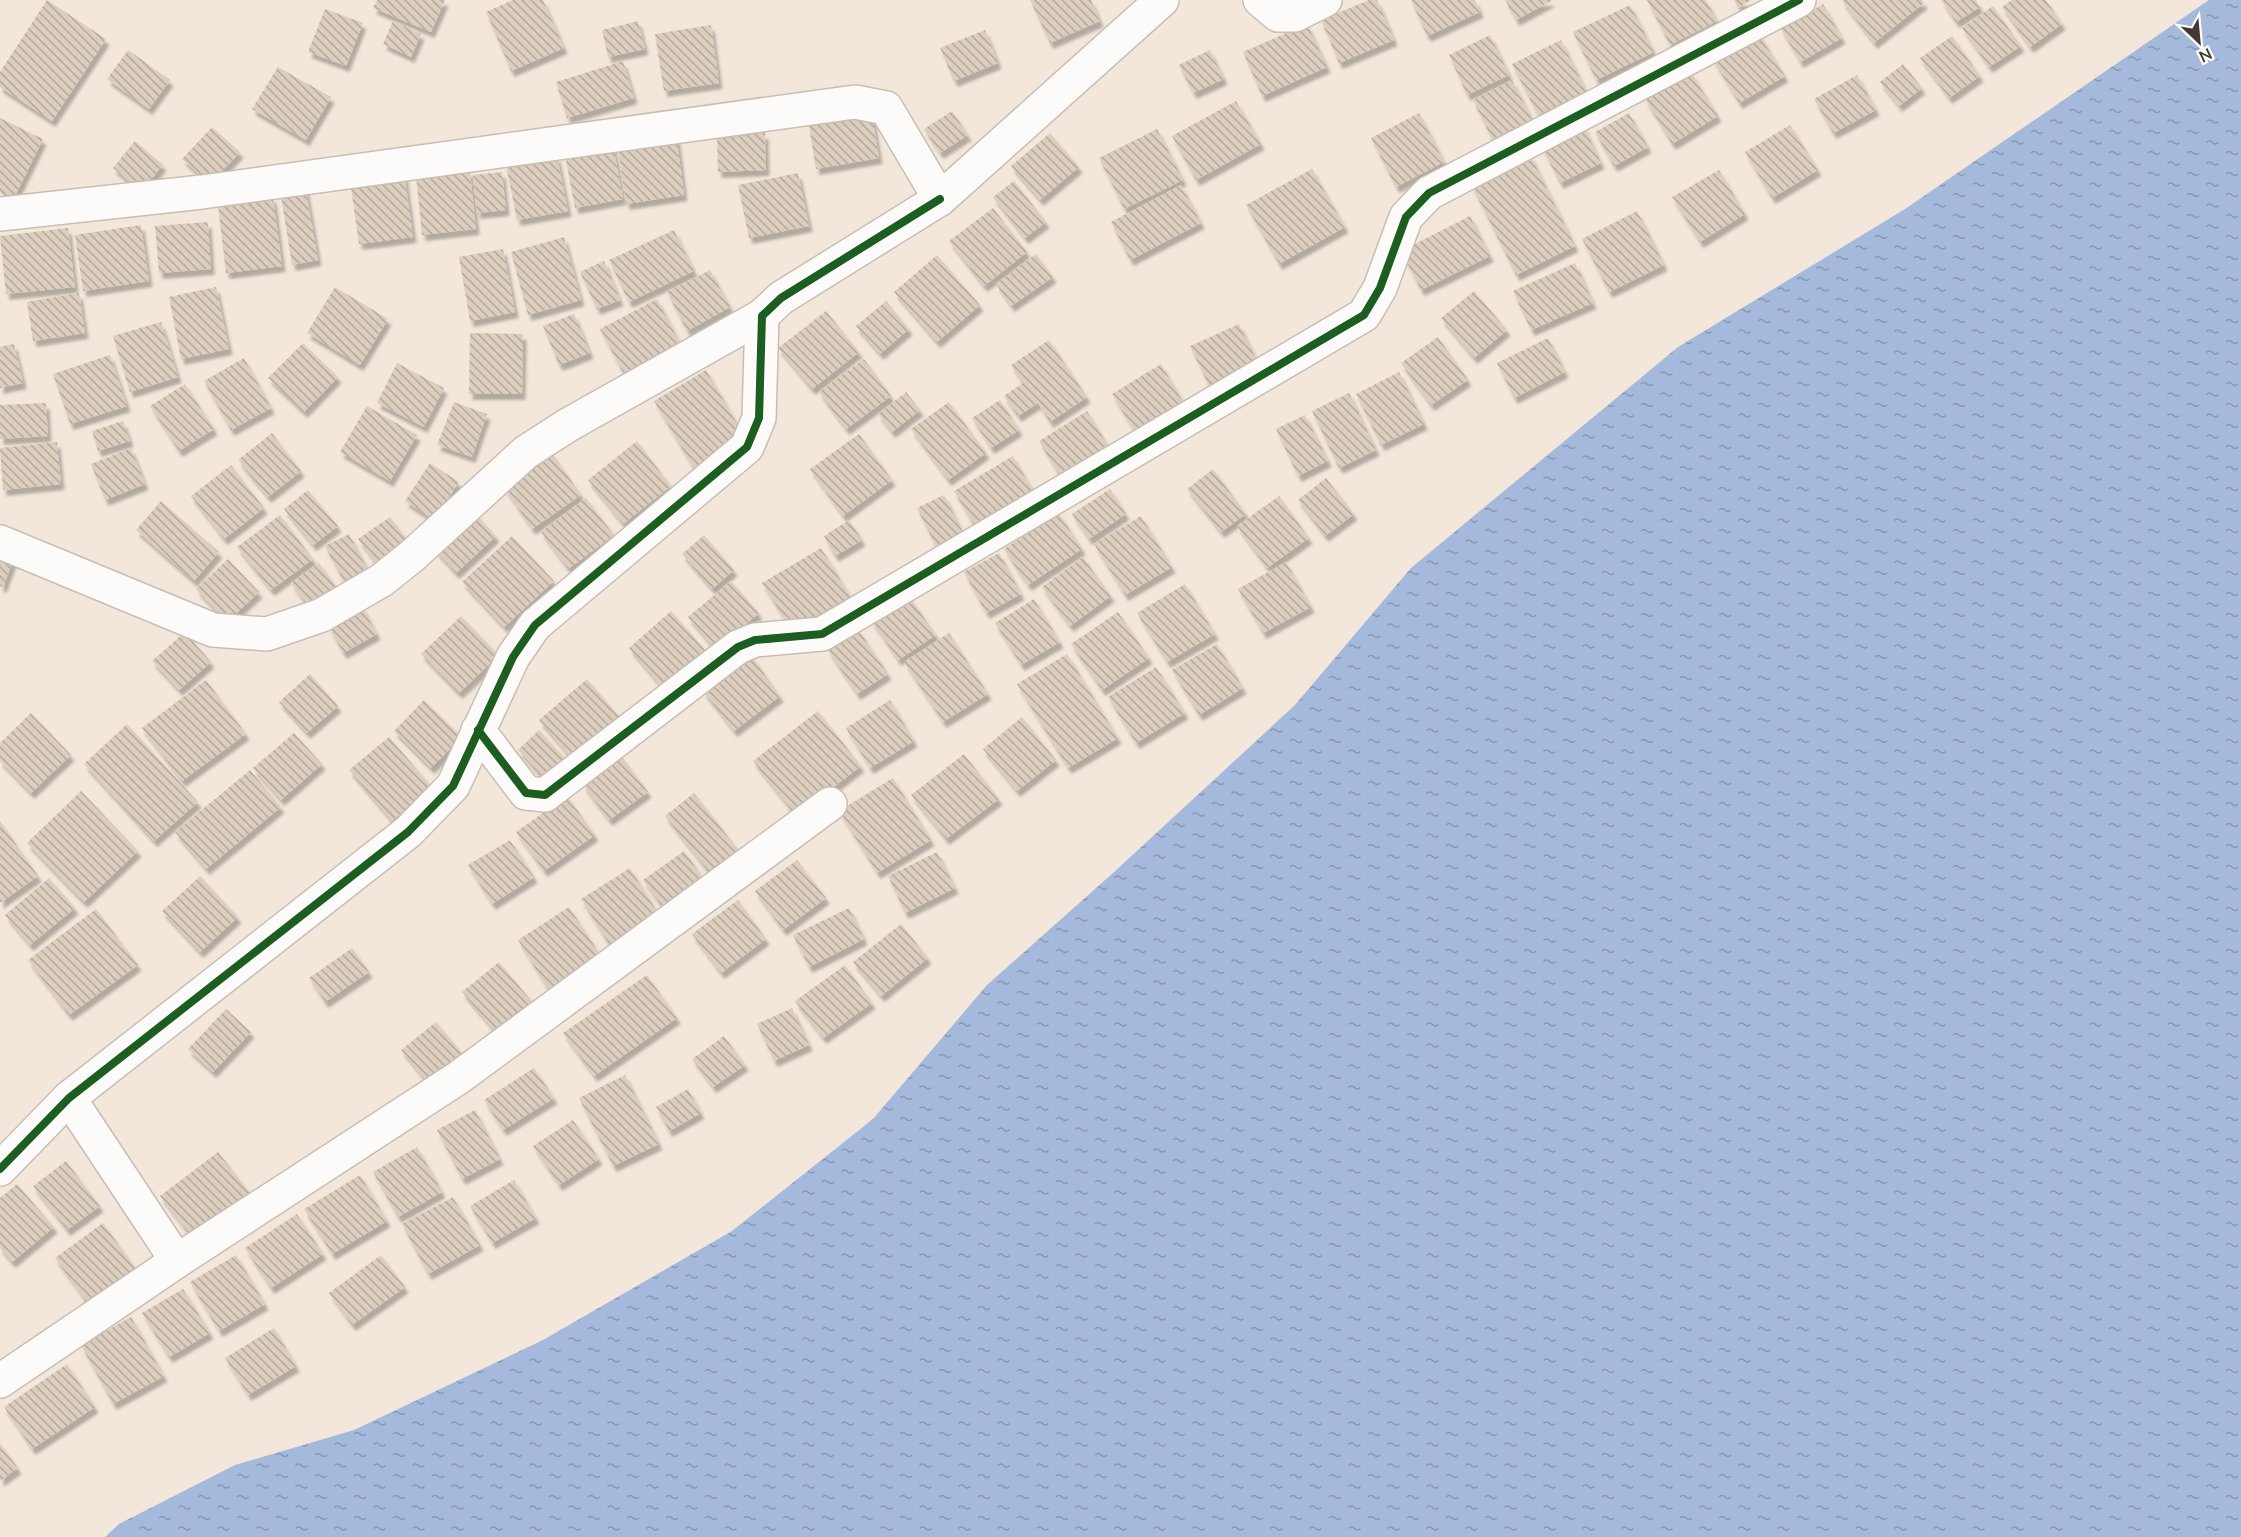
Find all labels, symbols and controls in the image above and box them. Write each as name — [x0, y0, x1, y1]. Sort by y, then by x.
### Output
north arrow — [2169, 12, 2229, 72]
text: N — [2196, 44, 2215, 67]

